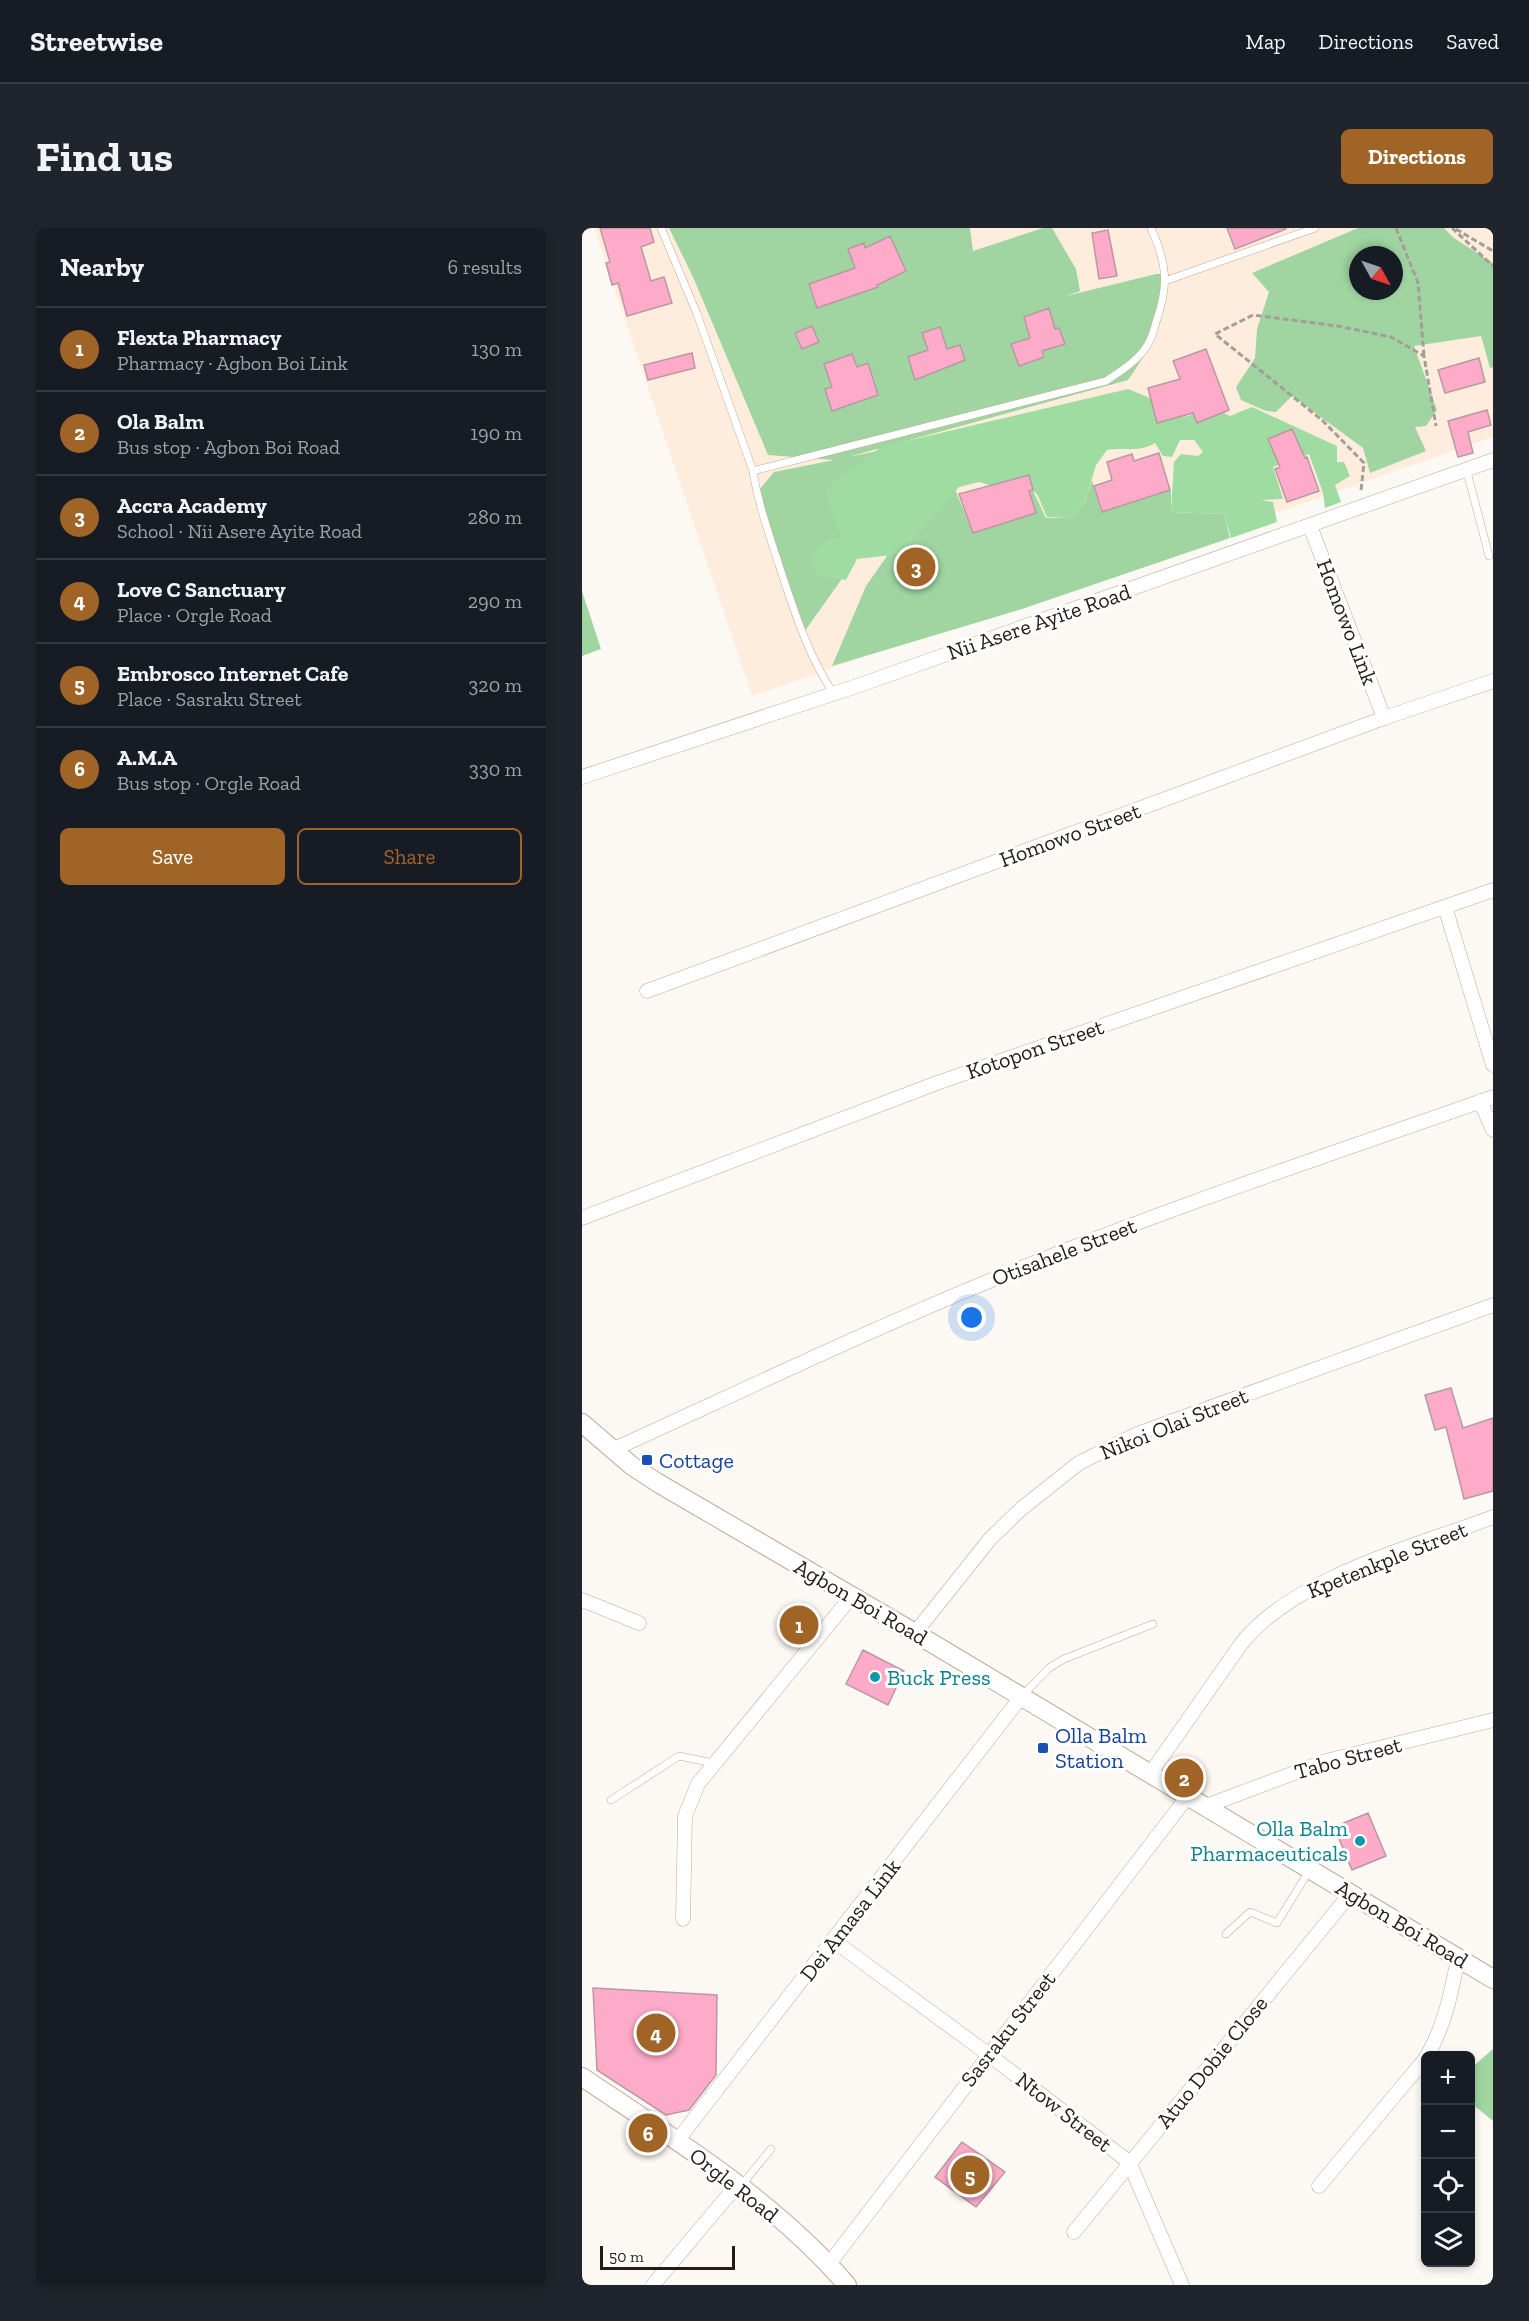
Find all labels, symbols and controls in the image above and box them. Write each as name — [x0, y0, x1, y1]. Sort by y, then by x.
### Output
text: Streetwise — [30, 25, 163, 58]
text: Map — [1246, 29, 1286, 54]
text: Directions — [1319, 29, 1413, 54]
text: Saved — [1446, 29, 1499, 54]
button: Directions — [1341, 129, 1493, 184]
text: Find us — [36, 131, 173, 182]
north arrow — [1349, 246, 1403, 300]
text: Nearby — [60, 251, 144, 283]
text: 6 results — [448, 255, 522, 279]
text: Flexta Pharmacy — [117, 324, 281, 351]
text: 1 — [75, 337, 84, 361]
text: 130 m — [471, 337, 522, 361]
text: Pharmacy · Agbon Boi Link — [117, 351, 348, 375]
text: Ola Balm — [117, 408, 204, 435]
text: 2 — [74, 421, 85, 445]
text: 190 m — [470, 421, 522, 445]
text: Bus stop · Agbon Boi Road — [117, 435, 340, 459]
text: Accra Academy — [117, 492, 267, 519]
text: 3 — [74, 505, 85, 529]
text: 280 m — [468, 505, 522, 529]
text: School · Nii Asere Ayite Road — [117, 519, 362, 543]
pin: 3 — [896, 544, 936, 590]
street label: Homowo Link — [1311, 555, 1384, 689]
text: Love C Sanctuary — [117, 576, 286, 603]
street label: Nii Asere Ayite Road — [944, 578, 1134, 666]
text: 4 — [74, 589, 85, 613]
text: 290 m — [468, 589, 522, 613]
text: Place · Orgle Road — [117, 603, 272, 627]
text: Embrosco Internet Cafe — [117, 660, 348, 687]
text: 5 — [74, 673, 85, 697]
text: 320 m — [469, 673, 522, 697]
text: Place · Sasraku Street — [117, 687, 302, 711]
text: A.M.A — [117, 744, 177, 771]
text: 6 — [74, 757, 85, 781]
text: 330 m — [469, 757, 522, 781]
text: Bus stop · Orgle Road — [117, 771, 301, 795]
street label: Homowo Street — [996, 797, 1145, 873]
button: Save — [60, 828, 285, 885]
button: Share — [297, 828, 522, 885]
street label: Kotopon Street — [963, 1013, 1108, 1085]
street label: Otisahele Street — [988, 1212, 1141, 1292]
your location — [957, 1303, 986, 1332]
street label: Nikoi Olai Street — [1096, 1382, 1253, 1466]
place label: Cottage — [659, 1447, 734, 1474]
marker: Cottage — [640, 1453, 654, 1467]
street label: Kpetenkple Street — [1303, 1515, 1472, 1604]
street label: Agbon Boi Road — [789, 1553, 933, 1651]
pin: 1 — [780, 1602, 818, 1648]
place label: Buck Press — [887, 1664, 991, 1691]
marker: Buck Press — [868, 1670, 882, 1684]
place label: Olla Balm Station — [1055, 1722, 1147, 1774]
street label: Tabo Street — [1292, 1731, 1405, 1785]
marker: Olla Balm Station — [1036, 1741, 1050, 1755]
pin: 2 — [1164, 1756, 1204, 1800]
place label: Olla Balm Pharmaceuticals — [1190, 1815, 1348, 1867]
marker: Olla Balm Pharmaceuticals — [1353, 1834, 1367, 1848]
street label: Dei Amasa Link — [794, 1853, 906, 1986]
street label: Agbon Boi Road — [1331, 1874, 1473, 1974]
street label: Sasraku Street — [955, 1965, 1062, 2092]
street label: Atuo Dobie Close — [1150, 1991, 1274, 2133]
pin: 4 — [636, 2010, 676, 2056]
map controls — [1421, 2051, 1475, 2267]
button: + — [1421, 2051, 1475, 2105]
street label: Ntow Street — [1011, 2066, 1118, 2158]
button: − — [1421, 2105, 1475, 2159]
pin: 6 — [628, 2110, 668, 2156]
street label: Orgle Road — [684, 2142, 784, 2228]
pin: 5 — [950, 2152, 990, 2198]
button: locate — [1421, 2159, 1475, 2213]
button: layers — [1421, 2213, 1475, 2267]
scale bar — [600, 2243, 735, 2270]
text: 50 m — [609, 2247, 644, 2266]

